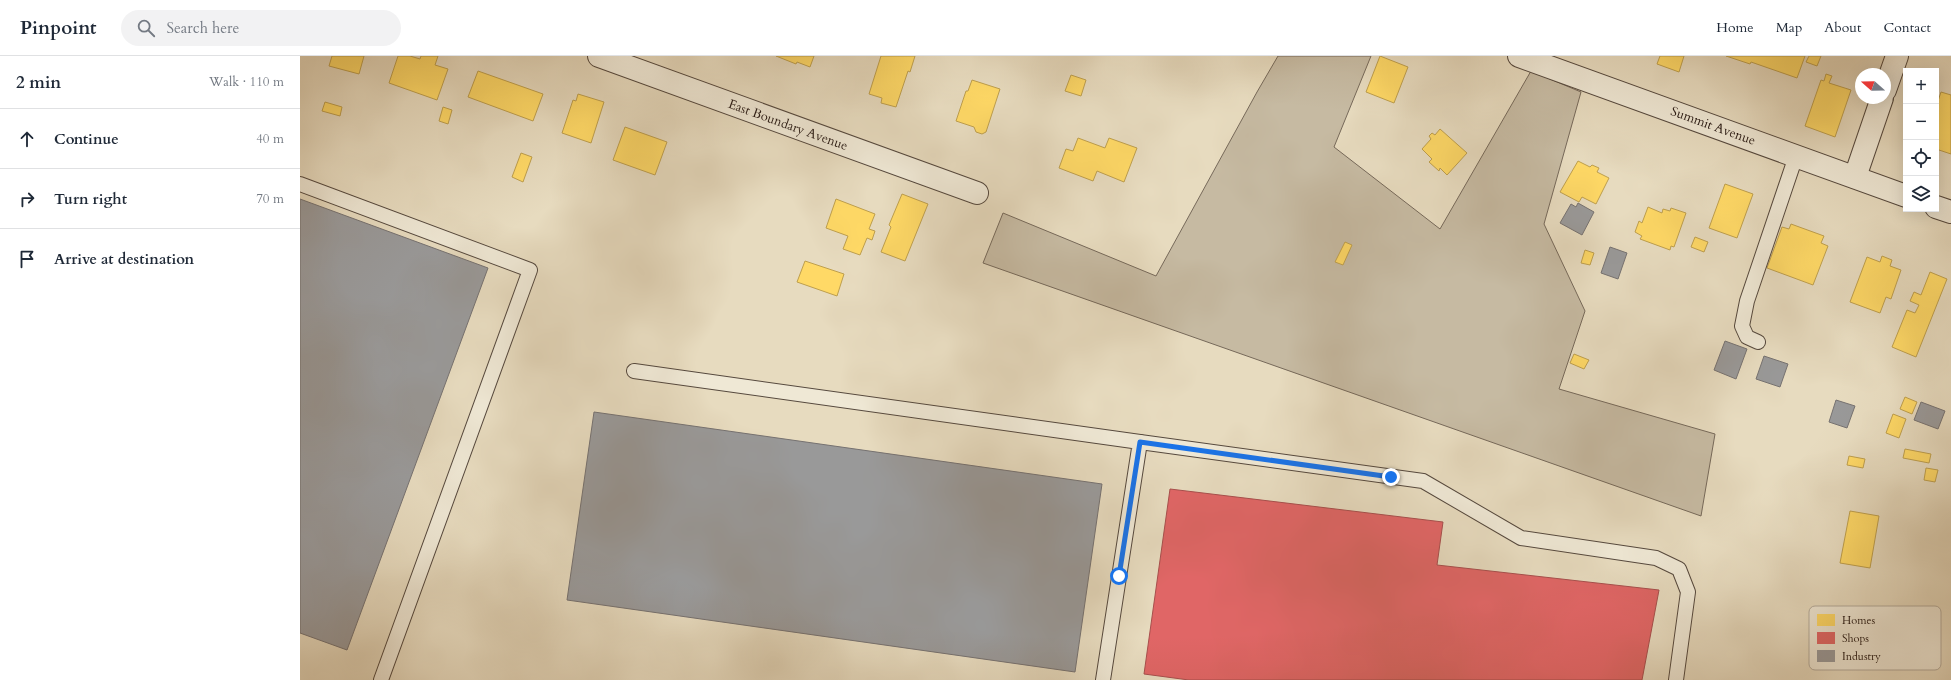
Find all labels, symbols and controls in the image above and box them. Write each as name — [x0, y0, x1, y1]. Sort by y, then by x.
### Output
search box — [121, 10, 401, 46]
text: Pinpoint — [20, 15, 97, 41]
icon: search — [135, 17, 157, 39]
text: Search here — [167, 18, 239, 38]
text: Home — [1716, 18, 1754, 37]
text: Map — [1776, 18, 1802, 37]
text: About — [1824, 18, 1861, 37]
text: Contact — [1883, 18, 1931, 37]
north arrow — [1855, 68, 1891, 104]
map controls — [1903, 68, 1939, 212]
button: + — [1903, 68, 1939, 104]
text: 2 min — [16, 71, 61, 94]
text: Walk · 110 m — [209, 73, 284, 91]
street label: East Boundary Avenue — [726, 95, 850, 155]
street label: Summit Avenue — [1668, 102, 1758, 150]
button: − — [1903, 104, 1939, 140]
icon: ahead — [16, 128, 38, 150]
text: Continue — [54, 129, 119, 149]
text: 40 m — [256, 130, 284, 148]
button: locate — [1903, 140, 1939, 176]
button: layers — [1903, 176, 1939, 212]
icon: right — [16, 188, 38, 210]
text: Turn right — [54, 189, 127, 209]
text: 70 m — [256, 190, 284, 208]
icon: arrive — [16, 248, 38, 270]
text: Arrive at destination — [54, 249, 194, 269]
route end — [1382, 468, 1400, 486]
route start — [1110, 567, 1128, 585]
legend — [1809, 606, 1941, 670]
text: Homes — [1842, 613, 1875, 628]
text: Shops — [1842, 631, 1869, 646]
text: Industry — [1842, 649, 1881, 664]

